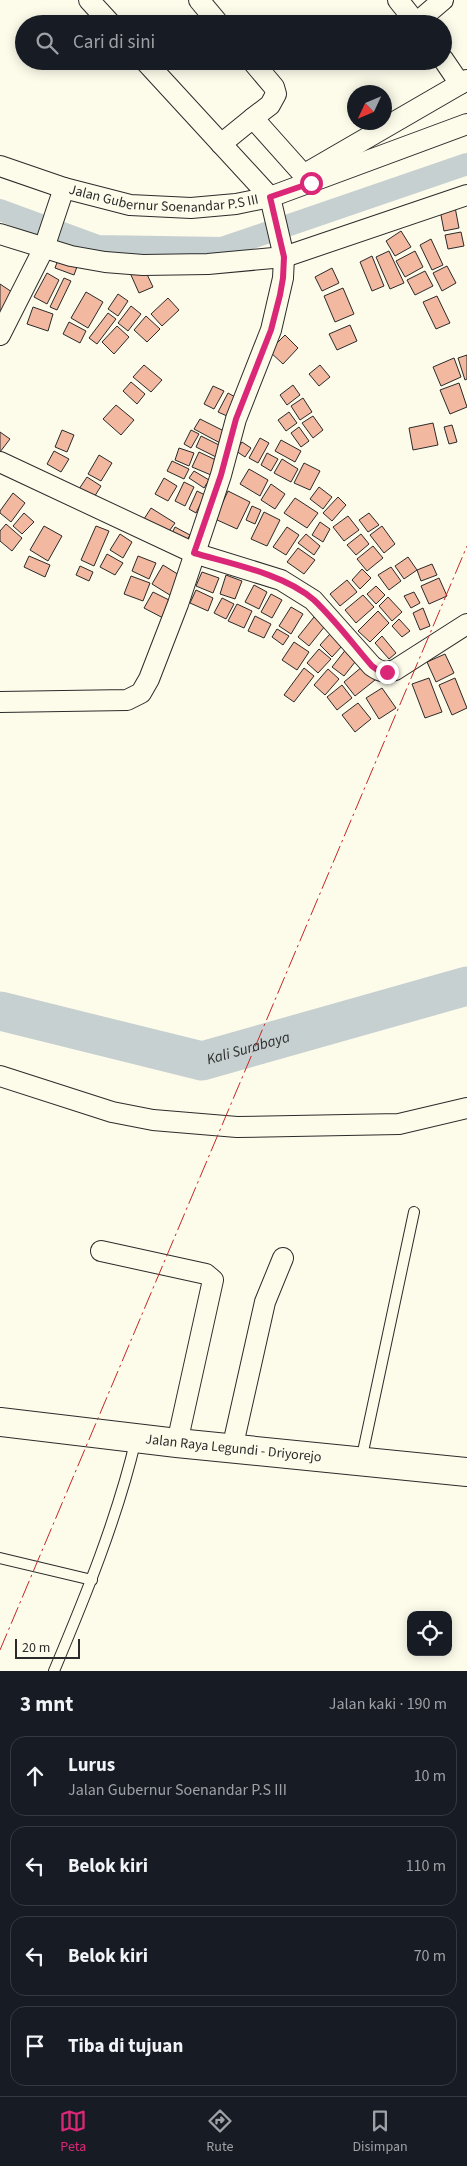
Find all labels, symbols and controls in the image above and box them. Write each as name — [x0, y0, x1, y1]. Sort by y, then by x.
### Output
search box — [15, 15, 452, 70]
icon: search — [33, 29, 61, 57]
text: Cari di sini — [73, 29, 155, 56]
north arrow — [347, 85, 392, 130]
route start — [300, 172, 323, 195]
street label: Jalan Gubernur Soenandar P.S III — [67, 180, 260, 218]
route end — [376, 661, 399, 684]
water label: Kali Surabaya — [204, 1026, 292, 1070]
street label: Jalan Raya Legundi - Driyorejo — [144, 1429, 322, 1467]
map controls — [407, 1611, 452, 1656]
button: locate — [407, 1611, 452, 1656]
scale bar — [15, 1636, 80, 1659]
text: 20 m — [22, 1638, 50, 1658]
text: 3 mnt — [20, 1689, 73, 1719]
text: Jalan kaki · 190 m — [329, 1693, 447, 1715]
text: Lurus — [68, 1752, 115, 1779]
icon: ahead — [21, 1762, 49, 1790]
text: 10 m — [414, 1765, 446, 1787]
text: Jalan Gubernur Soenandar P.S III — [68, 1779, 287, 1801]
icon: left — [21, 1852, 49, 1880]
text: Belok kiri — [68, 1853, 148, 1880]
text: 110 m — [406, 1855, 446, 1877]
icon: left — [21, 1942, 49, 1970]
text: Belok kiri — [68, 1943, 148, 1970]
text: 70 m — [414, 1945, 446, 1967]
icon: arrive — [21, 2032, 49, 2060]
text: Tiba di tujuan — [68, 2033, 183, 2060]
tab: Peta — [59, 2107, 87, 2157]
tab: Rute — [206, 2107, 234, 2157]
tab: Disimpan — [352, 2107, 408, 2157]

